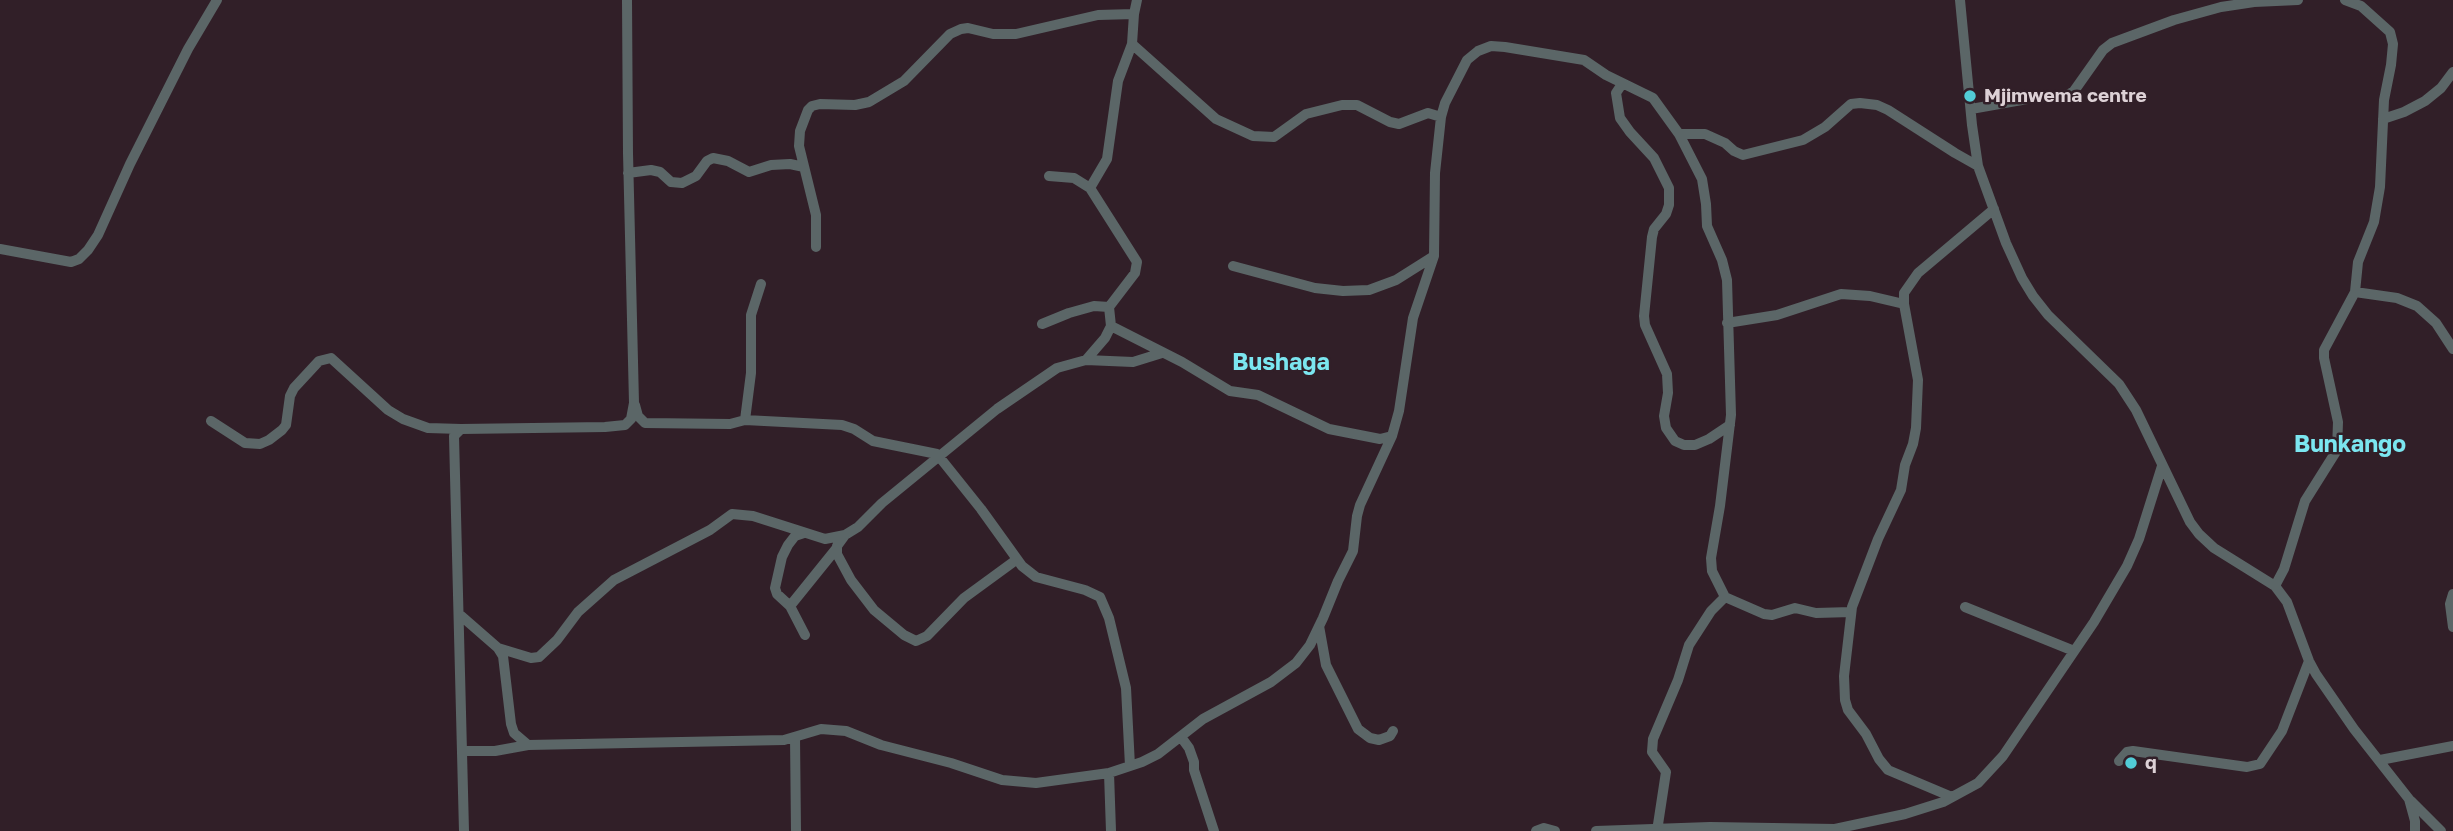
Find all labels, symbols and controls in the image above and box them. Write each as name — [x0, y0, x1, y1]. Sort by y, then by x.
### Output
place label: Mjimwema centre — [1984, 85, 2147, 107]
marker: Mjimwema centre — [1962, 88, 1978, 104]
district label: Bushaga — [1232, 349, 1330, 377]
district label: Bunkango — [2294, 431, 2406, 459]
place label: q — [2145, 752, 2157, 774]
marker: q — [2123, 755, 2139, 771]

